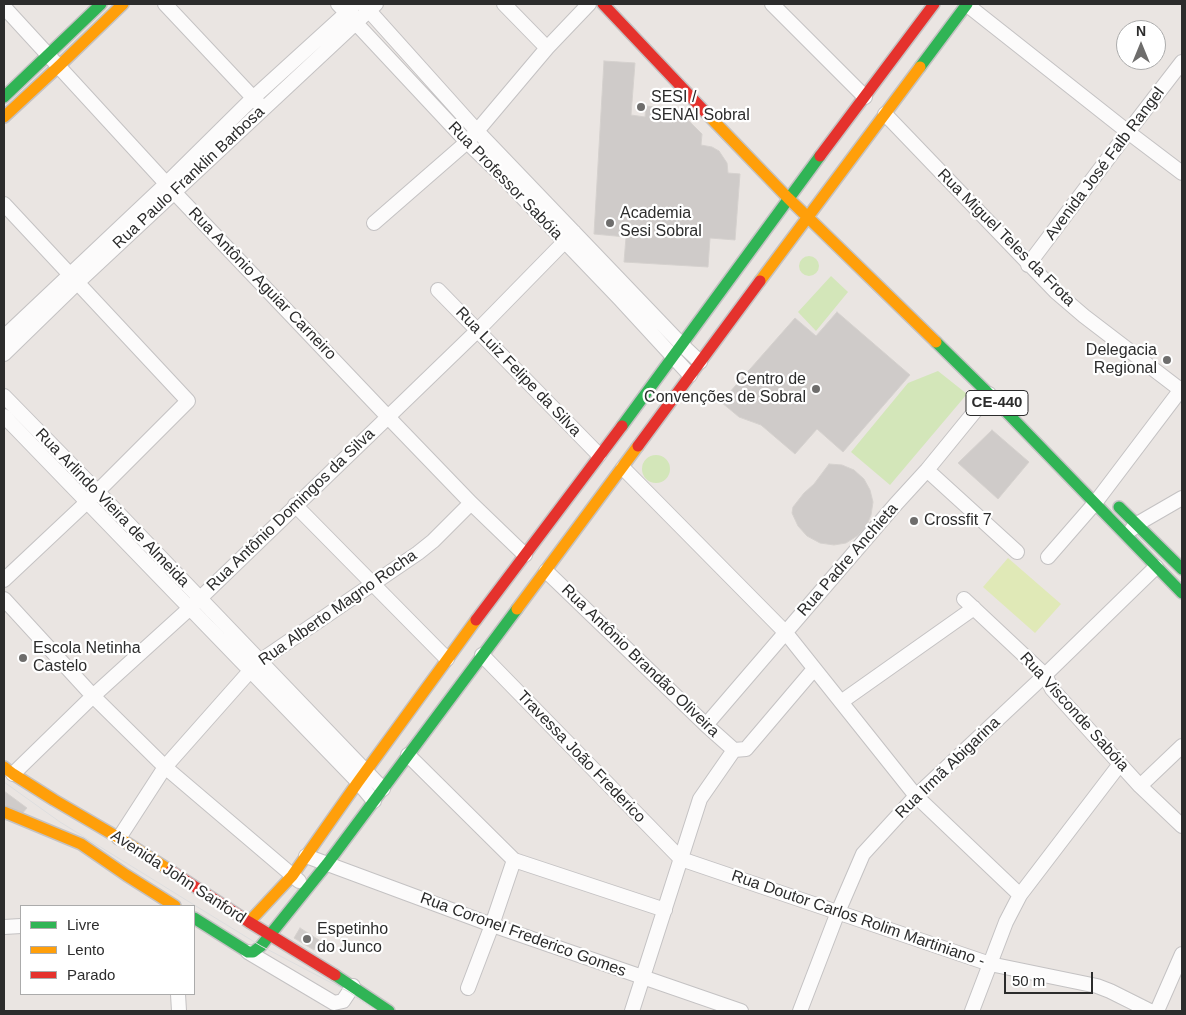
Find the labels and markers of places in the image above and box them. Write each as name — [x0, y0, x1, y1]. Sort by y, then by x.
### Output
place label: SESI / SENAI Sobral — [651, 88, 750, 126]
marker: SESI / SENAI Sobral — [635, 101, 647, 113]
place label: Academia Sesi Sobral — [620, 204, 702, 242]
marker: Academia Sesi Sobral — [604, 217, 616, 229]
place label: Delegacia Regional — [1086, 341, 1157, 379]
marker: Delegacia Regional — [1161, 354, 1173, 366]
place label: Centro de Convenções de Sobral — [644, 370, 806, 408]
marker: Centro de Convenções de Sobral — [810, 383, 822, 395]
place label: Crossfit 7 — [924, 511, 992, 531]
marker: Crossfit 7 — [908, 515, 920, 527]
place label: Escola Netinha Castelo — [33, 639, 141, 677]
marker: Escola Netinha Castelo — [17, 652, 29, 664]
place label: Espetinho do Junco — [317, 920, 388, 958]
marker: Espetinho do Junco — [301, 933, 313, 945]

